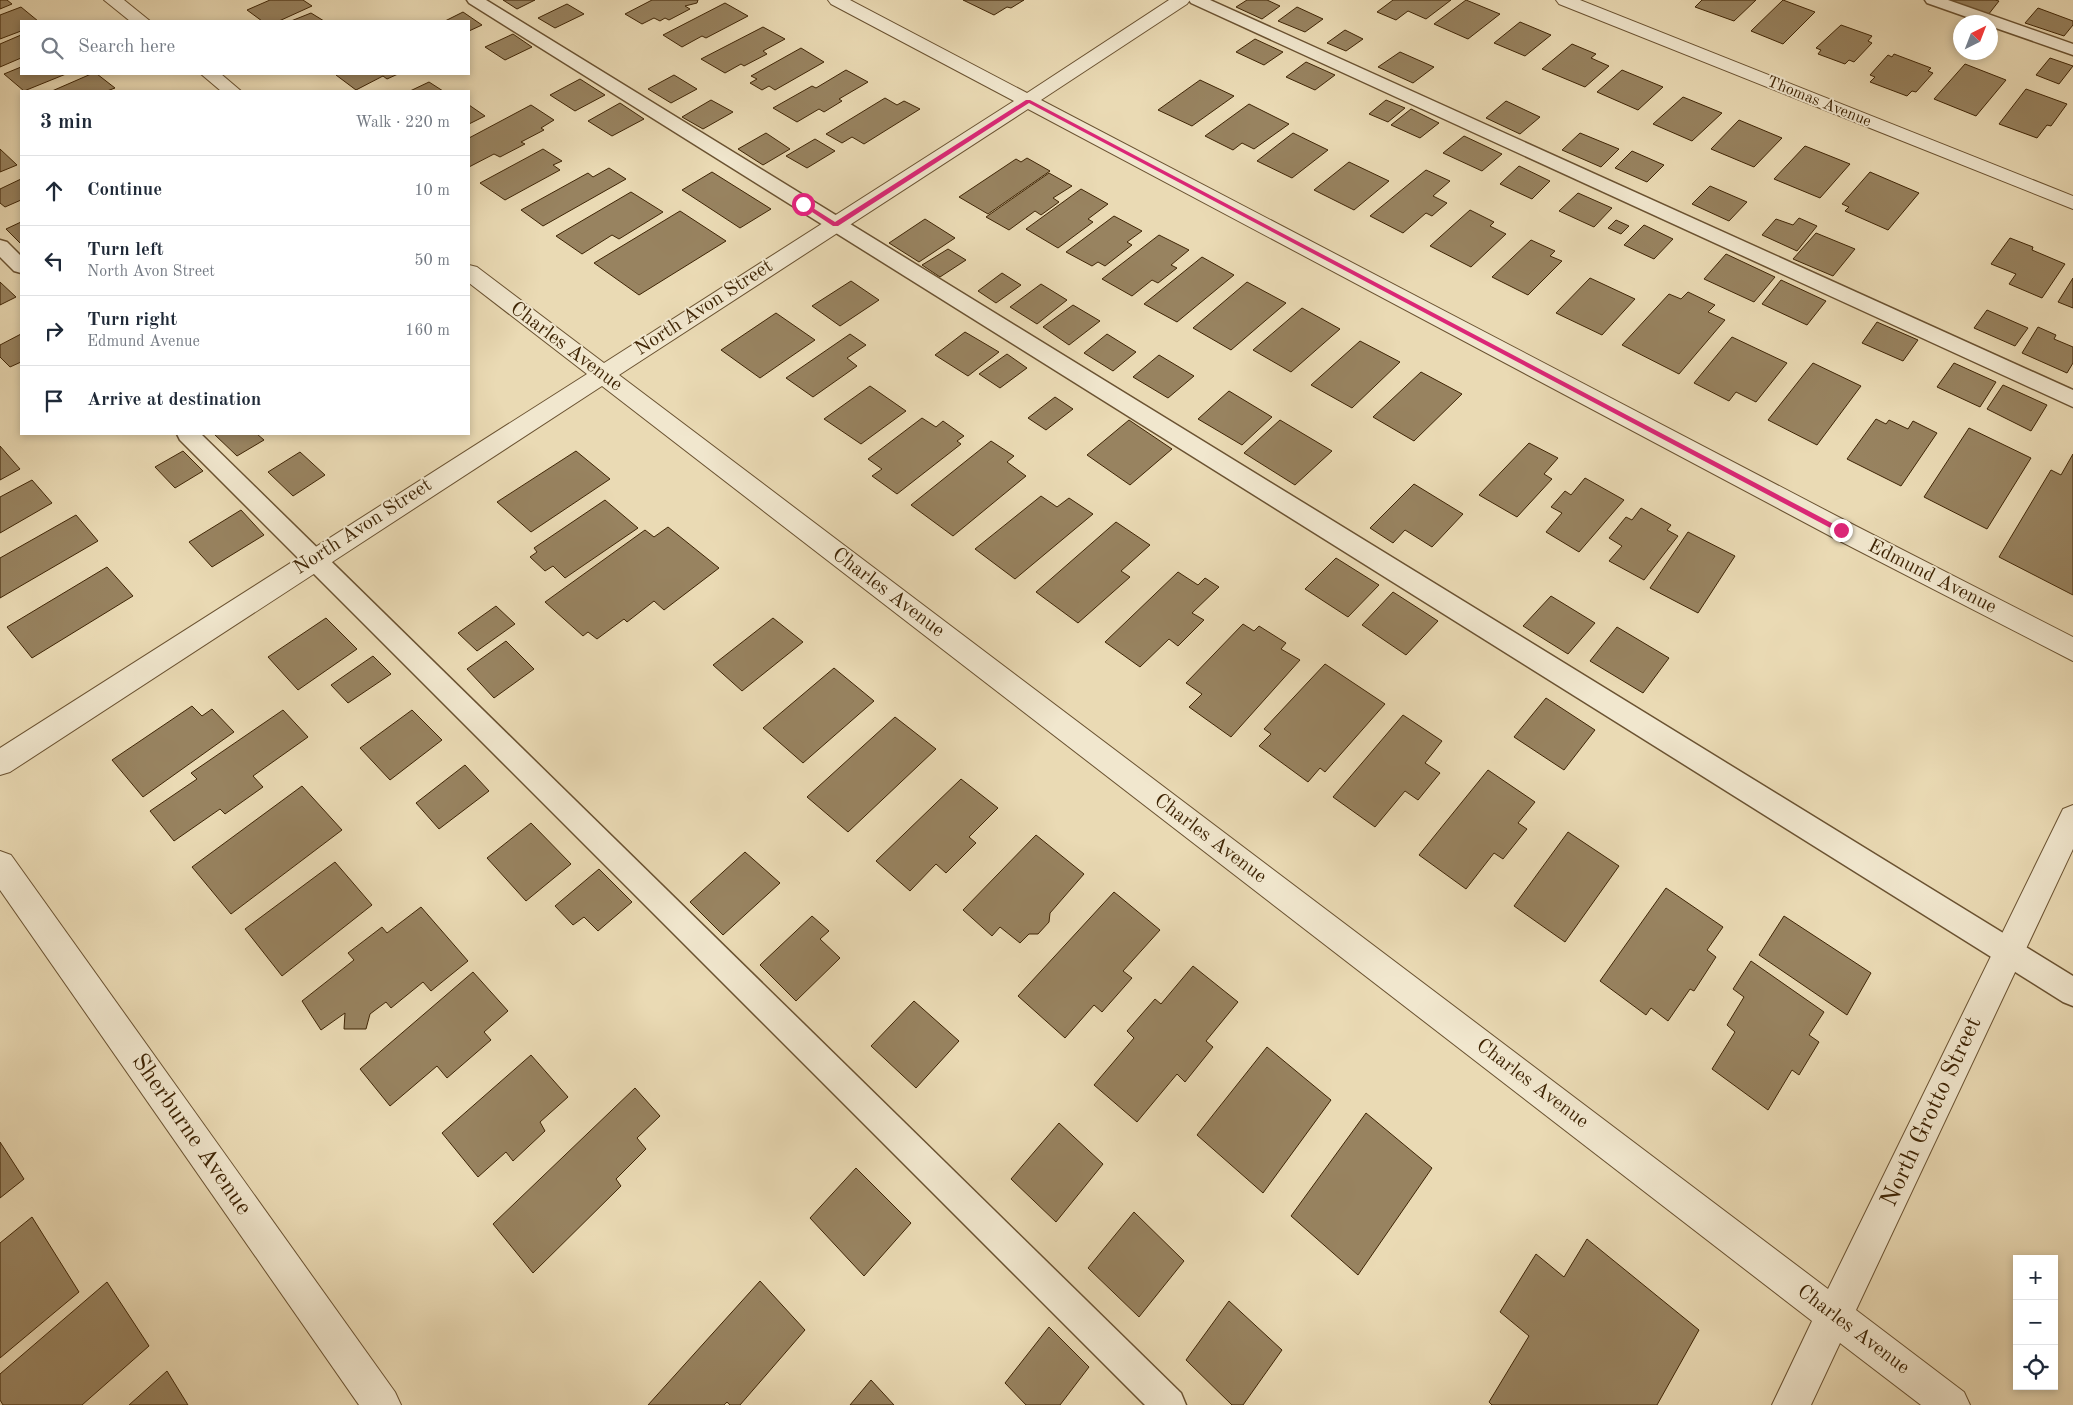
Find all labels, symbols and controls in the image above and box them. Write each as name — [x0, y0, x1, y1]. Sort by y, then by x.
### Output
north arrow — [1953, 15, 1998, 60]
search box — [20, 20, 470, 75]
icon: search — [38, 34, 66, 62]
text: Search here — [78, 38, 175, 57]
street label: Thomas Avenue — [1765, 74, 1873, 130]
text: 3 min — [40, 112, 93, 133]
text: Walk · 220 m — [355, 115, 450, 131]
icon: ahead — [40, 177, 68, 205]
text: Continue — [87, 181, 162, 200]
text: 10 m — [414, 183, 450, 199]
route start — [792, 193, 815, 216]
text: Turn left — [87, 241, 164, 260]
icon: left — [40, 247, 68, 275]
text: 50 m — [414, 253, 450, 269]
street label: North Avon Street — [631, 256, 777, 360]
text: North Avon Street — [87, 264, 215, 280]
street label: Charles Avenue — [506, 298, 626, 396]
text: Turn right — [87, 311, 177, 330]
icon: right — [40, 317, 68, 345]
text: 160 m — [405, 323, 450, 339]
text: Edmund Avenue — [87, 334, 200, 350]
icon: arrive — [40, 387, 68, 415]
text: Arrive at destination — [87, 391, 261, 410]
street label: North Avon Street — [290, 475, 436, 579]
route end — [1830, 519, 1853, 542]
street label: Edmund Avenue — [1865, 536, 1999, 618]
street label: Charles Avenue — [828, 544, 948, 642]
street label: Charles Avenue — [1150, 790, 1270, 888]
street label: North Grotto Street — [1877, 1013, 1987, 1211]
street label: Charles Avenue — [1472, 1035, 1592, 1133]
street label: Sherburne Avenue — [126, 1050, 256, 1220]
map controls — [2013, 1255, 2058, 1390]
button: + — [2013, 1255, 2058, 1300]
street label: Charles Avenue — [1793, 1281, 1913, 1379]
button: − — [2013, 1300, 2058, 1345]
button: locate — [2013, 1345, 2058, 1390]

